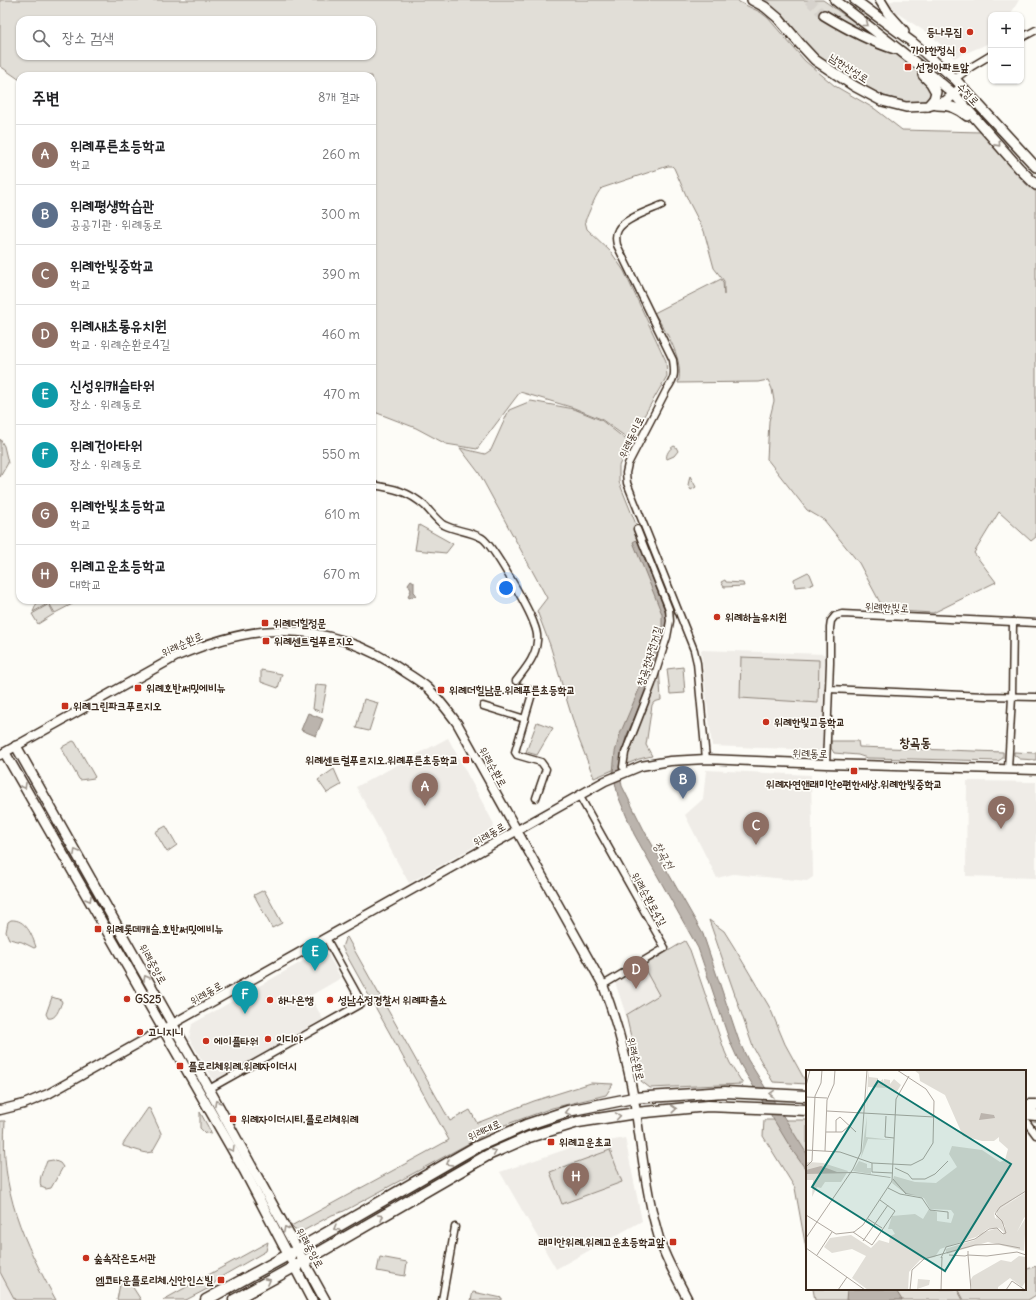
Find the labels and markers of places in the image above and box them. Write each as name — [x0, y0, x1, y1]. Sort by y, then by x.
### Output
place label: 등나무집 — [927, 25, 962, 39]
marker: 등나무집 — [965, 27, 975, 37]
place label: 가야한정식 — [911, 43, 955, 57]
marker: 가야한정식 — [958, 45, 968, 55]
place label: 선경아파트앞 — [916, 60, 969, 74]
marker: 선경아파트앞 — [903, 62, 913, 72]
place label: 위례하늘유치원 — [725, 610, 787, 624]
marker: 위례하늘유치원 — [712, 612, 722, 622]
place label: 위례더힐정문 — [273, 616, 326, 630]
marker: 위례더힐정문 — [260, 618, 270, 628]
place label: 위례센트럴푸르지오 — [274, 634, 354, 648]
marker: 위례센트럴푸르지오 — [261, 636, 271, 646]
place label: 위례호반써밋에비뉴 — [146, 681, 226, 695]
marker: 위례호반써밋에비뉴 — [133, 683, 143, 693]
place label: 위례더힐남문.위례푸른초등학교 — [449, 683, 575, 697]
marker: 위례더힐남문.위례푸른초등학교 — [436, 685, 446, 695]
place label: 위례그린파크푸르지오 — [73, 699, 162, 713]
marker: 위례그린파크푸르지오 — [60, 701, 70, 711]
place label: 위례한빛고등학교 — [774, 715, 845, 729]
marker: 위례한빛고등학교 — [761, 717, 771, 727]
place label: 위례센트럴푸르지오.위례푸른초등학교 — [305, 753, 458, 767]
marker: 위례센트럴푸르지오.위례푸른초등학교 — [461, 755, 471, 765]
pin: B — [670, 766, 696, 799]
marker: 위례자연앤래미안e편한세상.위례한빛중학교 — [849, 766, 859, 776]
pin: A — [412, 773, 438, 806]
place label: 위례자연앤래미안e편한세상.위례한빛중학교 — [766, 777, 942, 791]
pin: G — [988, 796, 1014, 829]
pin: C — [743, 812, 769, 845]
place label: 위례롯데캐슬.호반써밋에비뉴 — [106, 922, 223, 936]
marker: 위례롯데캐슬.호반써밋에비뉴 — [93, 924, 103, 934]
pin: E — [302, 938, 328, 971]
pin: D — [623, 956, 649, 989]
pin: F — [232, 981, 258, 1014]
place label: GS25 — [135, 992, 161, 1006]
place label: 하나은행 — [278, 993, 314, 1007]
place label: 성남수정경찰서 위례파출소 — [338, 993, 447, 1007]
marker: GS25 — [122, 994, 132, 1004]
marker: 하나은행 — [265, 995, 275, 1005]
marker: 성남수정경찰서 위례파출소 — [325, 995, 335, 1005]
place label: 고니지니 — [148, 1025, 184, 1039]
marker: 고니지니 — [135, 1027, 145, 1037]
place label: 이디야 — [276, 1032, 303, 1046]
place label: 에이플타워 — [214, 1034, 258, 1048]
marker: 이디야 — [263, 1034, 273, 1044]
marker: 에이플타워 — [201, 1036, 211, 1046]
place label: 플로리체위례.위례자이더시 — [188, 1059, 297, 1073]
marker: 플로리체위례.위례자이더시 — [175, 1061, 185, 1071]
place label: 위례자이더시티.플로리체위례 — [241, 1112, 358, 1126]
marker: 위례자이더시티.플로리체위례 — [228, 1114, 238, 1124]
place label: 위례고운초교 — [559, 1135, 612, 1149]
marker: 위례고운초교 — [546, 1137, 556, 1147]
pin: H — [563, 1163, 589, 1196]
place label: 래미안위례.위례고운초등학교앞 — [538, 1235, 665, 1249]
marker: 래미안위례.위례고운초등학교앞 — [668, 1237, 678, 1247]
place label: 숲속작은도서관 — [94, 1251, 156, 1265]
marker: 숲속작은도서관 — [81, 1253, 91, 1263]
place label: 엠코타운플로리체.신안인스빌 — [96, 1273, 214, 1287]
marker: 엠코타운플로리체.신안인스빌 — [216, 1275, 226, 1285]

